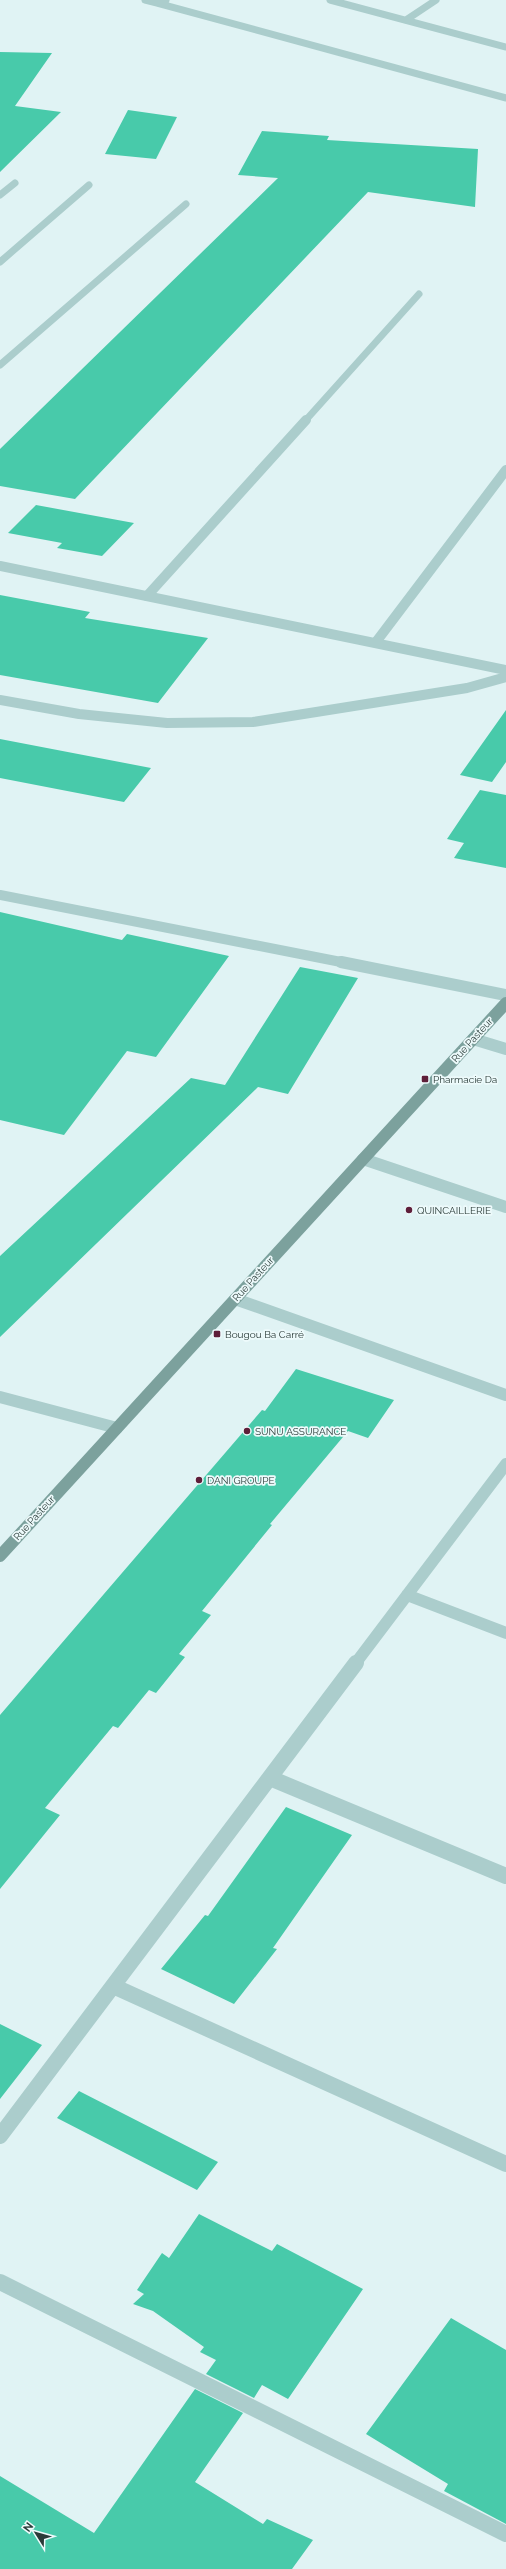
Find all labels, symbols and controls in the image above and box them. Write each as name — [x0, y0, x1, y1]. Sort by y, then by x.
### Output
street label: Rue Pasteur — [449, 1015, 495, 1064]
marker: Pharmacie Da — [420, 1074, 430, 1084]
place label: Pharmacie Da — [433, 1074, 497, 1085]
marker: QUINCAILLERIE — [404, 1205, 414, 1215]
place label: QUINCAILLERIE — [417, 1205, 491, 1216]
street label: Rue Pasteur — [230, 1254, 276, 1303]
marker: Bougou Ba Carré — [212, 1329, 222, 1339]
place label: Bougou Ba Carré — [225, 1329, 304, 1340]
marker: SUNU ASSURANCE — [242, 1426, 252, 1436]
place label: SUNU ASSURANCE — [255, 1426, 346, 1437]
marker: DANI GROUPE — [194, 1475, 204, 1485]
place label: DANI GROUPE — [207, 1475, 274, 1486]
street label: Rue Pasteur — [11, 1493, 57, 1542]
north arrow — [16, 2513, 56, 2553]
text: N — [21, 2520, 36, 2535]

